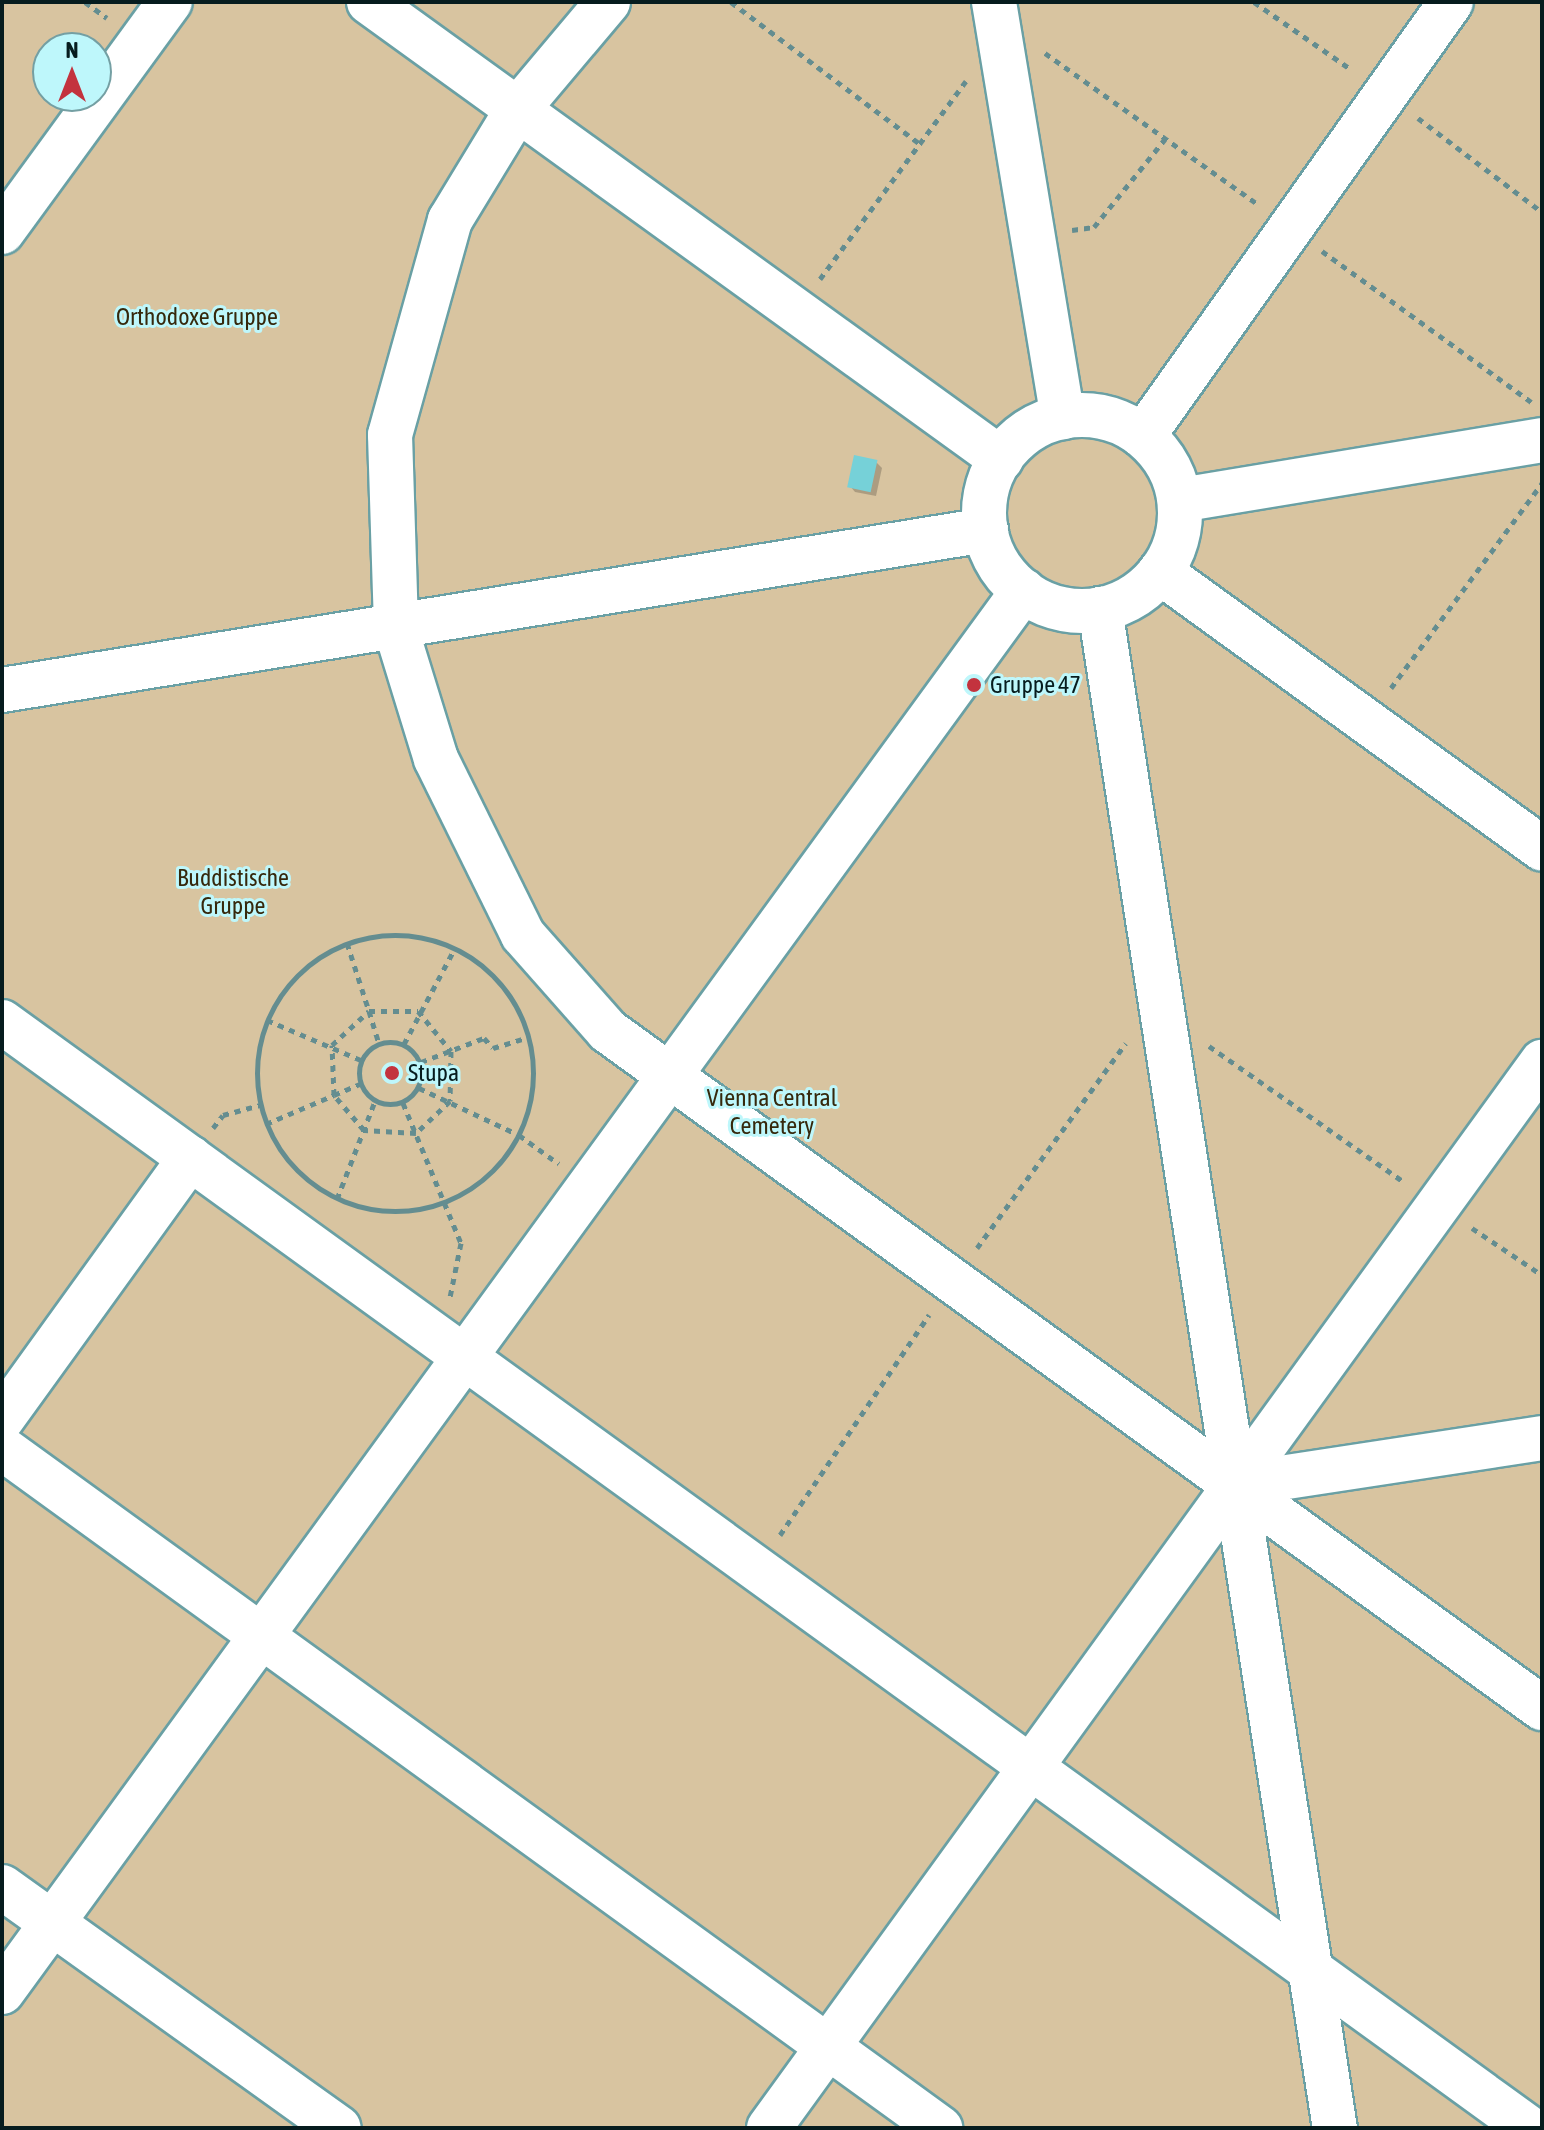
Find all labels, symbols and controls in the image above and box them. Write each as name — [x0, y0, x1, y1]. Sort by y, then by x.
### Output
north arrow — [32, 32, 112, 112]
text: N — [66, 37, 78, 63]
park label: Orthodoxe Gruppe — [116, 303, 278, 331]
place label: Gruppe 47 — [990, 671, 1081, 699]
marker: Gruppe 47 — [965, 676, 983, 694]
park label: Buddistische Gruppe — [177, 864, 289, 920]
place label: Stupa — [408, 1059, 459, 1087]
marker: Stupa — [383, 1064, 401, 1082]
park label: Vienna Central Cemetery — [707, 1084, 837, 1140]

